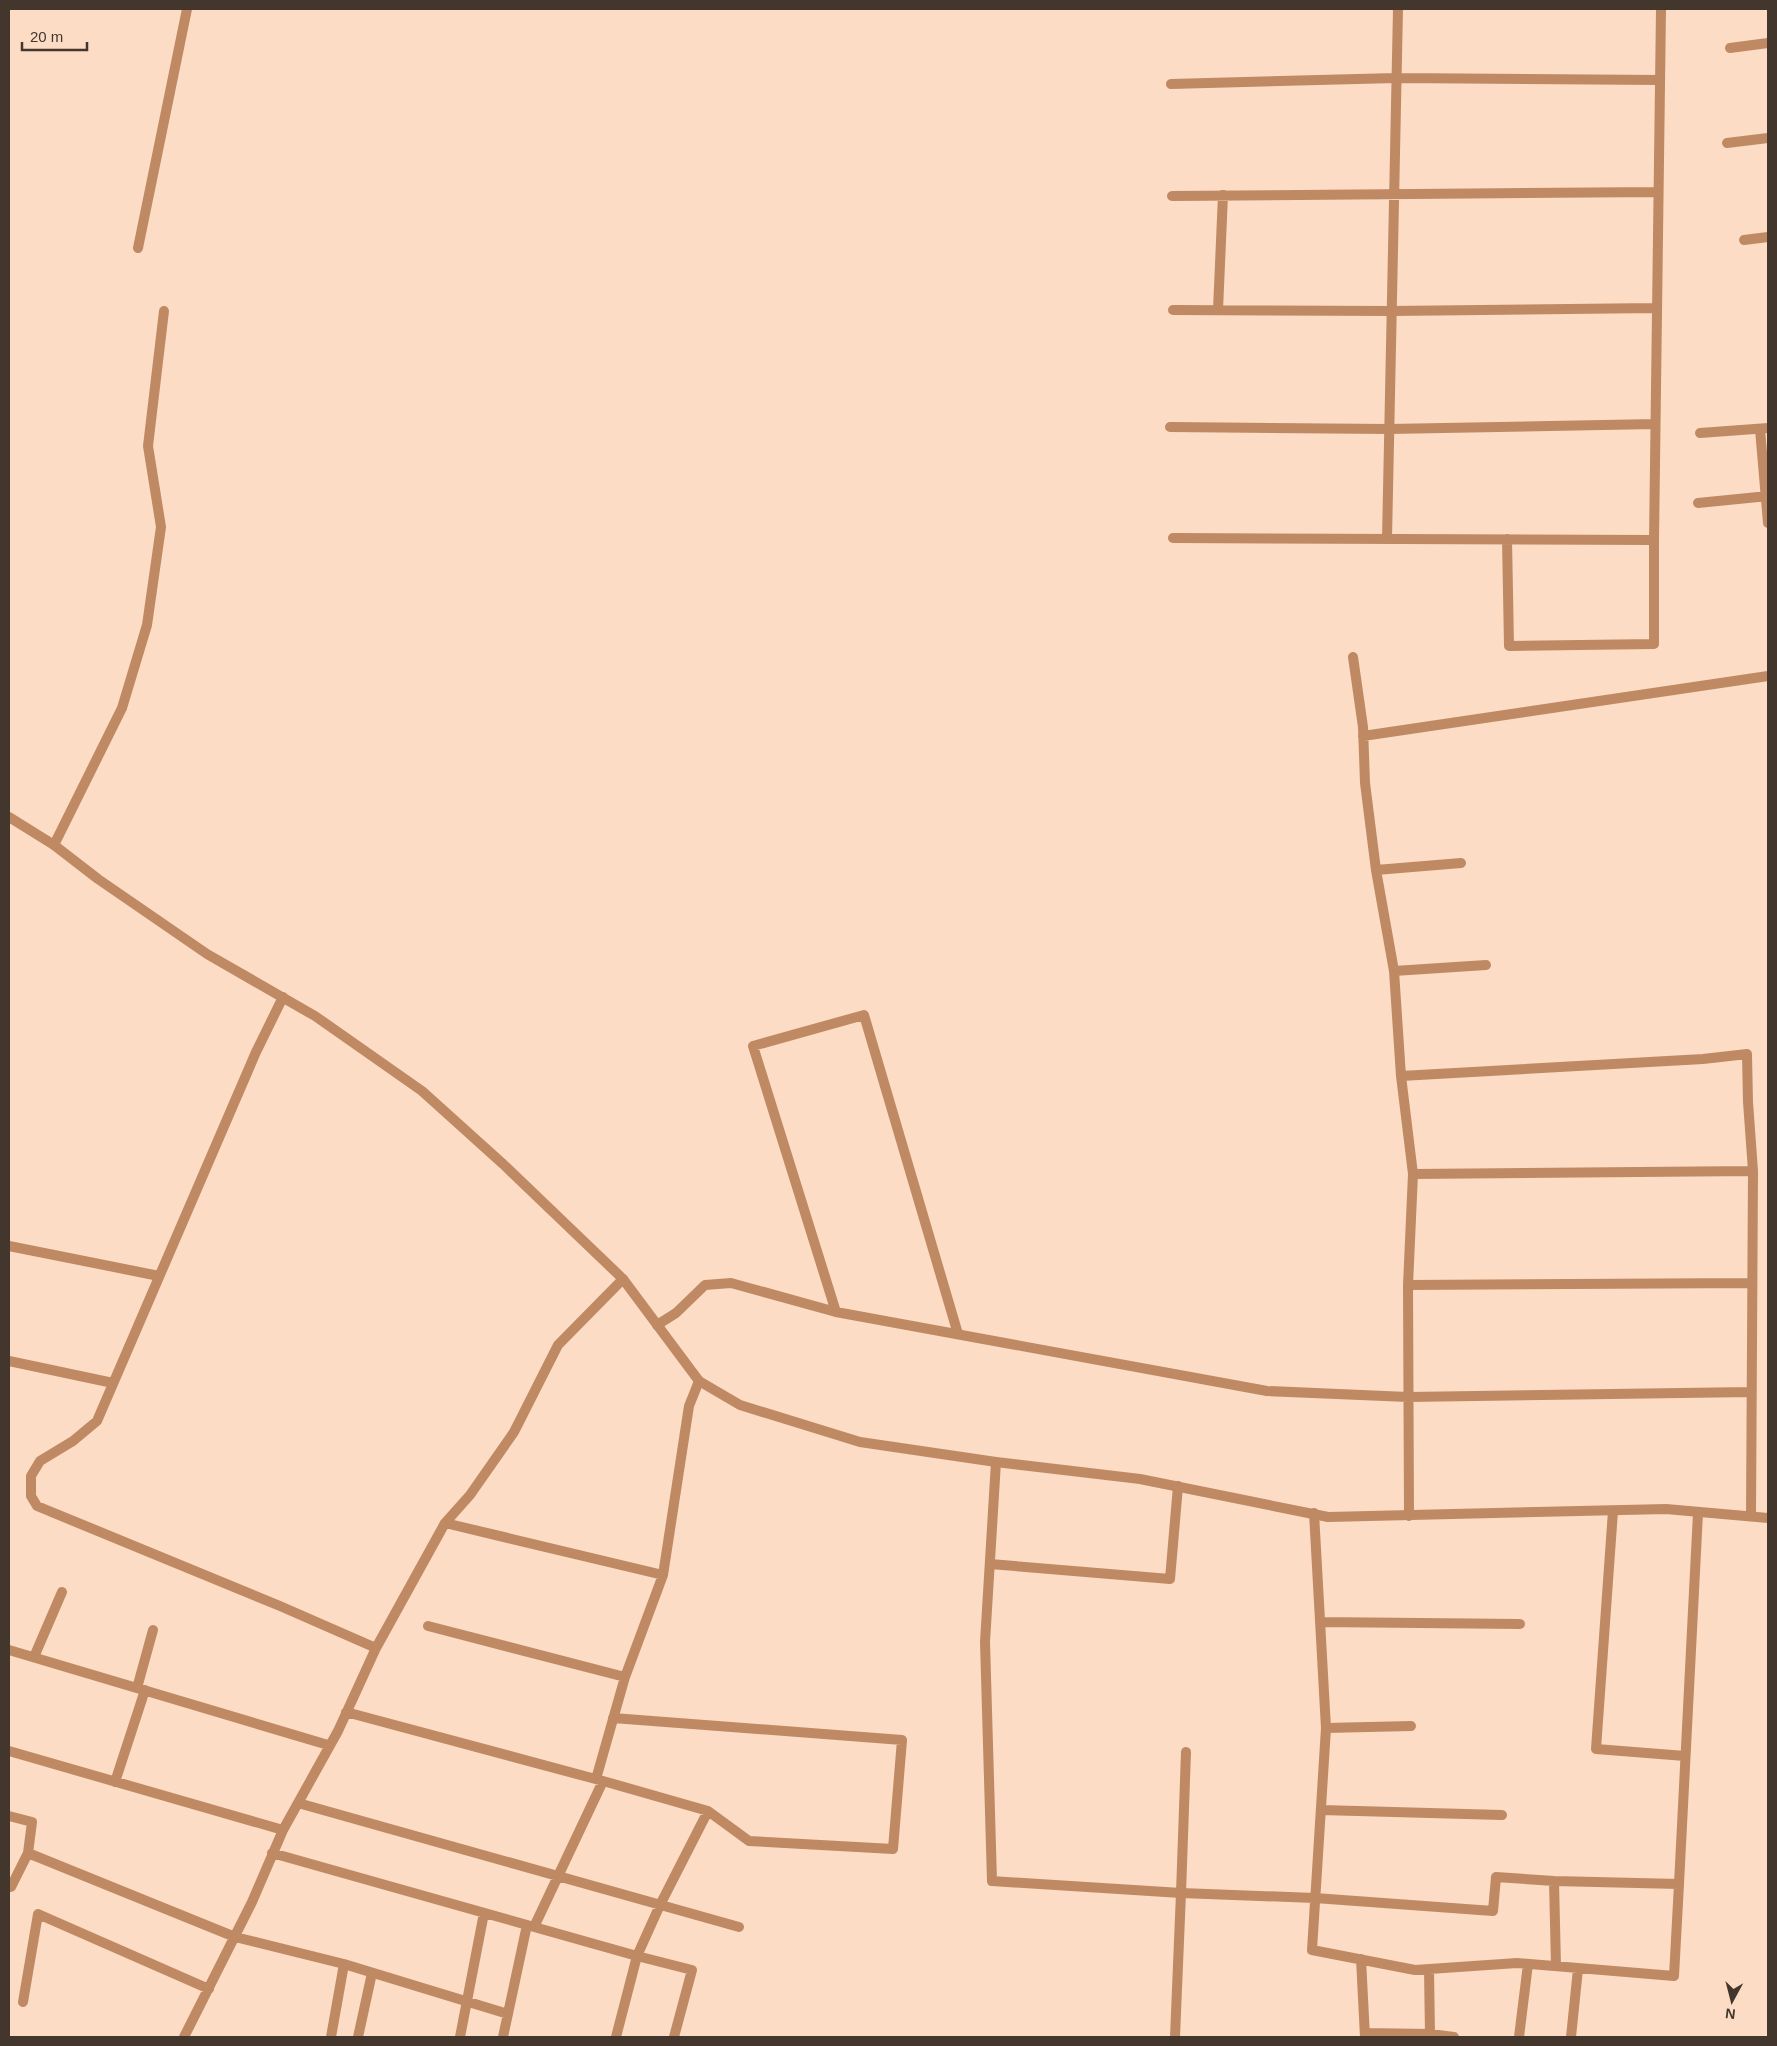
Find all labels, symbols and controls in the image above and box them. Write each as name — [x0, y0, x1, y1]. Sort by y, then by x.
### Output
scale bar — [22, 20, 88, 52]
text: 20 m — [30, 28, 63, 45]
north arrow — [1707, 1976, 1757, 2026]
text: N — [1724, 2005, 1736, 2022]

